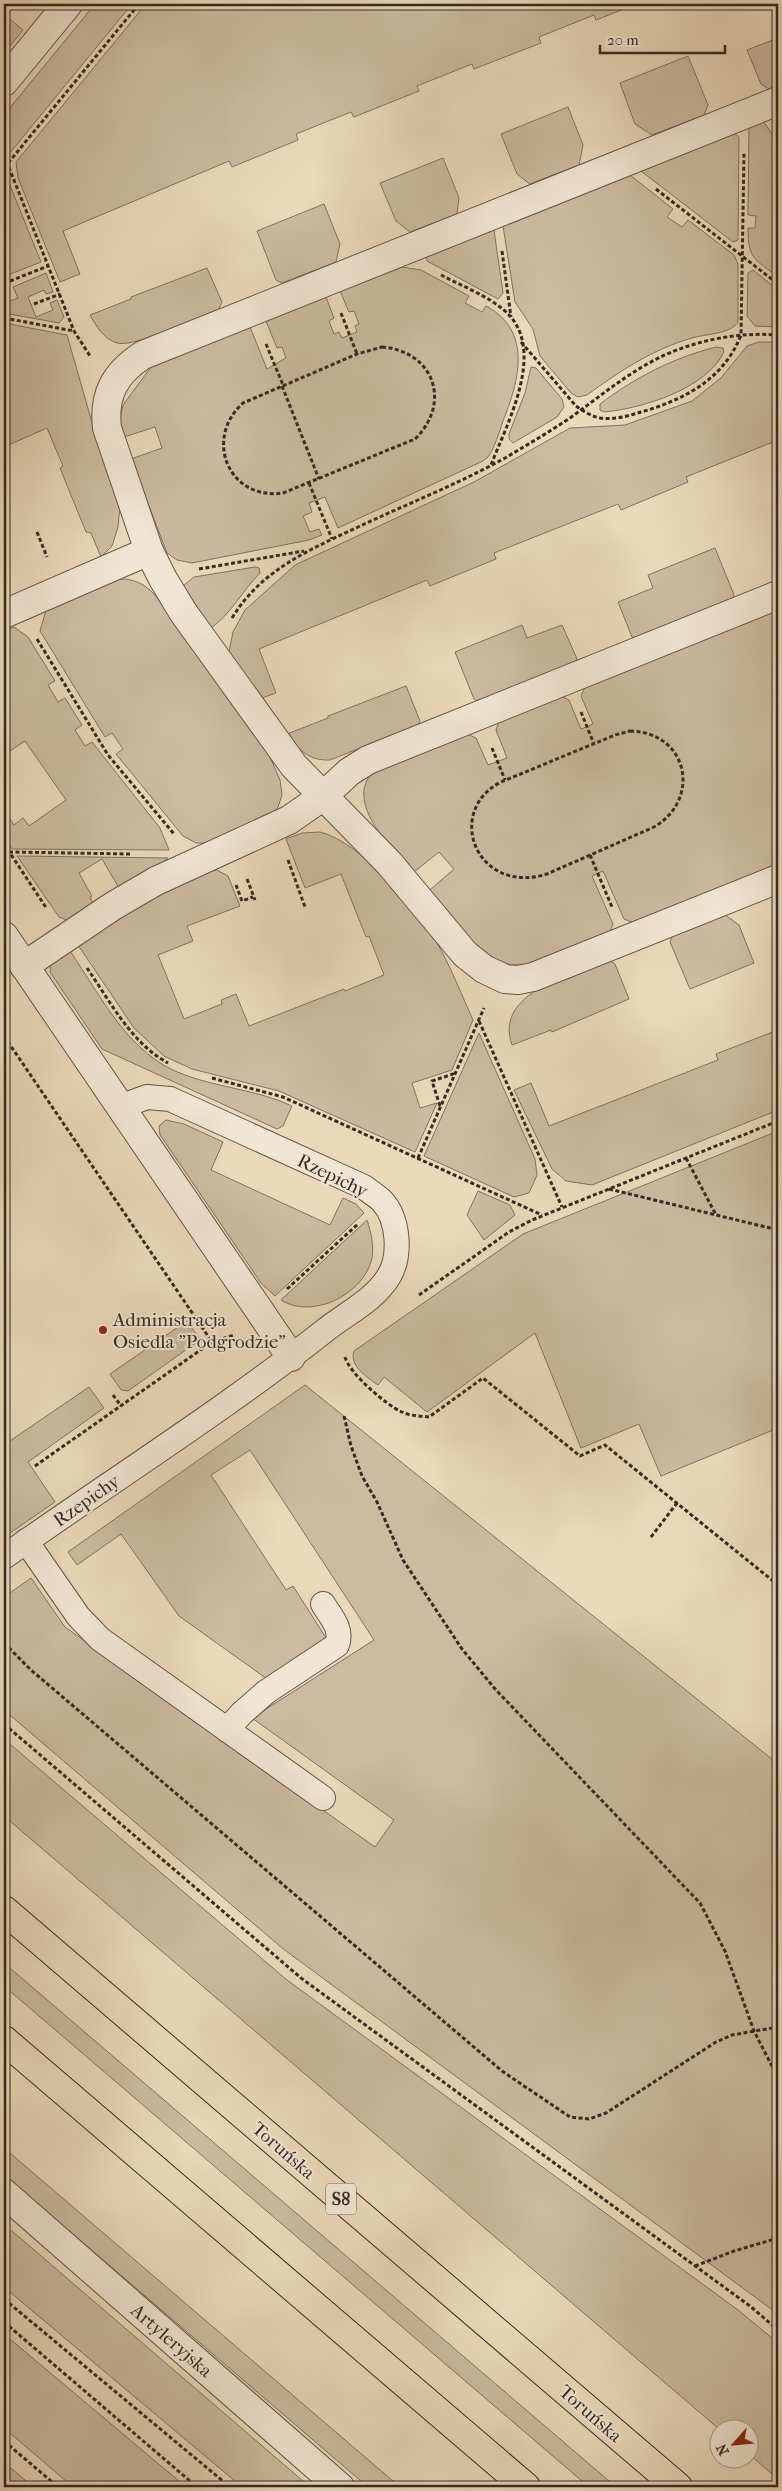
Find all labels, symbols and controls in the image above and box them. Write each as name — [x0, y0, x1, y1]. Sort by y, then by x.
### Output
scale bar — [600, 22, 724, 54]
text: 20 m — [607, 31, 639, 49]
street label: Rzepichy — [294, 1149, 372, 1203]
place label: Administracja Osiedla "Podgrodzie" — [112, 1309, 286, 1353]
marker: Administracja Osiedla "Podgrodzie" — [97, 1324, 109, 1336]
street label: Rzepichy — [49, 1470, 125, 1532]
street label: Toruńska — [247, 2118, 319, 2184]
road number: S8 — [326, 2184, 356, 2214]
street label: Artyleryjska — [125, 2299, 217, 2382]
street label: Toruńska — [554, 2381, 626, 2447]
north arrow — [710, 2418, 760, 2468]
text: N — [713, 2441, 733, 2458]

